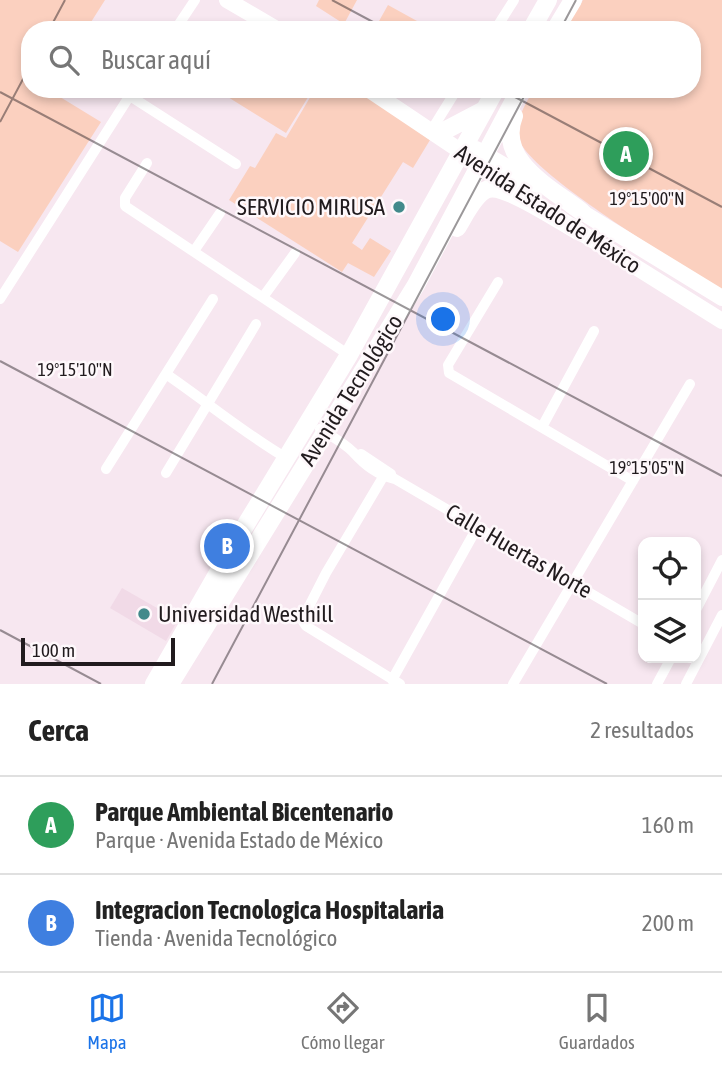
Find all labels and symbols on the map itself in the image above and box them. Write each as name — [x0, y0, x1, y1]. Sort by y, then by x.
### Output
pin: A — [603, 128, 649, 180]
street label: Avenida Estado de México — [450, 139, 646, 279]
text: 19°15'00"N — [609, 188, 685, 209]
place label: SERVICIO MIRUSA — [237, 194, 386, 220]
marker: SERVICIO MIRUSA — [391, 199, 407, 215]
your location — [426, 302, 460, 336]
street label: Avenida Tecnológico — [294, 310, 408, 470]
text: 19°15'10"N — [37, 359, 113, 380]
text: 19°15'05"N — [609, 457, 685, 478]
street label: Calle Huertas Norte — [441, 499, 597, 603]
pin: B — [204, 520, 250, 572]
place label: Universidad Westhill — [158, 601, 333, 627]
marker: Universidad Westhill — [136, 606, 152, 622]
scale bar — [21, 635, 175, 667]

